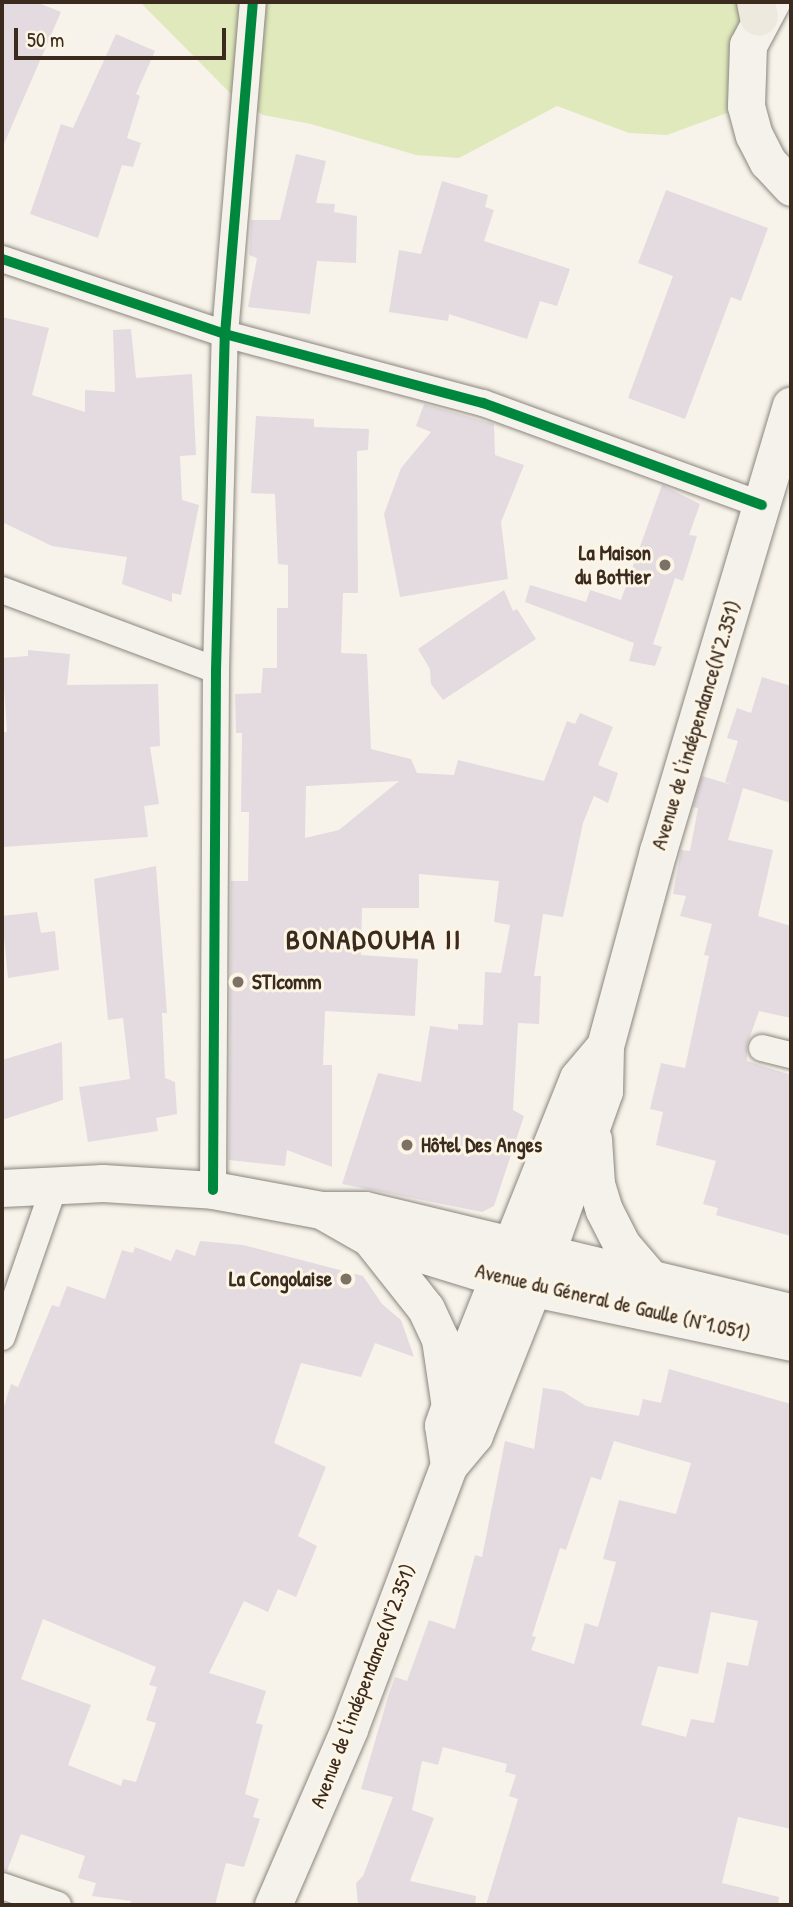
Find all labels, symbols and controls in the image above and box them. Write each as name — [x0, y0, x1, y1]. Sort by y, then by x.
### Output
scale bar — [18, 14, 229, 58]
text: 50 m — [27, 25, 64, 54]
place label: La Maison du Bottier — [575, 540, 651, 590]
marker: La Maison du Bottier — [657, 557, 673, 573]
street label: Avenue de l'indépendance(N°2.351) — [646, 597, 746, 853]
district label: BONADOUMA II — [287, 922, 461, 956]
place label: STIcomm — [252, 969, 322, 995]
marker: STIcomm — [230, 974, 246, 990]
place label: Hôtel Des Anges — [421, 1132, 542, 1158]
marker: Hôtel Des Anges — [399, 1137, 415, 1153]
street label: Avenue du Géneral de Gaulle (N°1.051) — [473, 1258, 753, 1346]
place label: La Congolaise — [229, 1266, 332, 1292]
marker: La Congolaise — [338, 1271, 354, 1287]
street label: Avenue de l'indépendance(N°2.351) — [305, 1560, 421, 1812]

